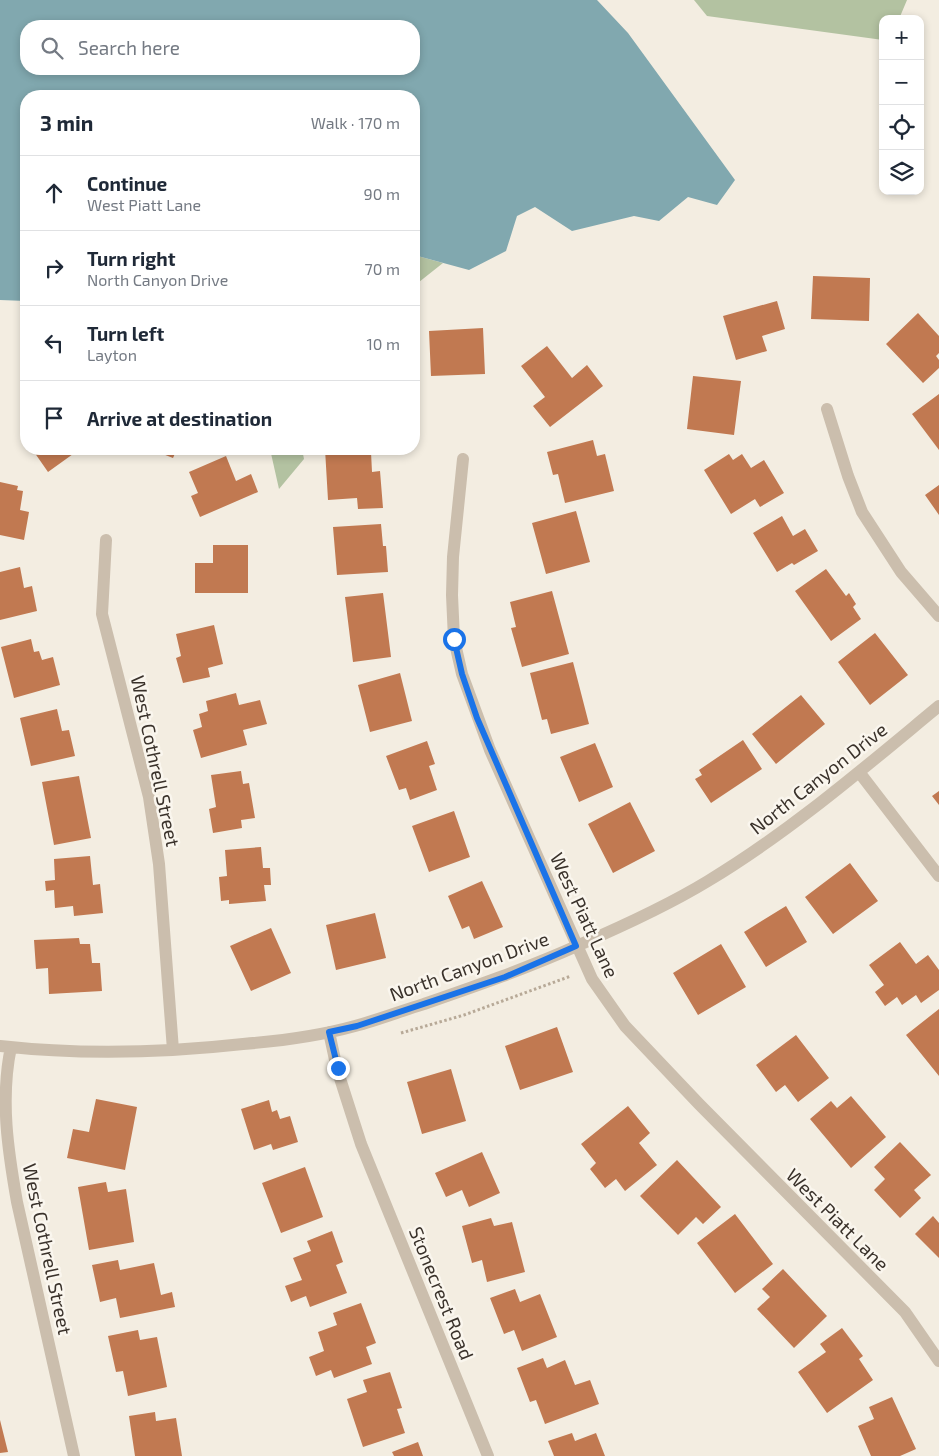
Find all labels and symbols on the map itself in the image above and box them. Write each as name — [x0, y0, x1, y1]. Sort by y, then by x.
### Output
route start — [443, 628, 466, 651]
street label: West Cothrell Street — [127, 673, 185, 849]
street label: North Canyon Drive — [745, 717, 891, 839]
street label: West Piatt Lane — [546, 849, 624, 981]
street label: North Canyon Drive — [386, 927, 552, 1005]
route end — [327, 1057, 350, 1080]
street label: West Cothrell Street — [19, 1161, 77, 1337]
street label: West Piatt Lane — [782, 1163, 894, 1275]
street label: Stonecrest Road — [405, 1223, 479, 1363]

